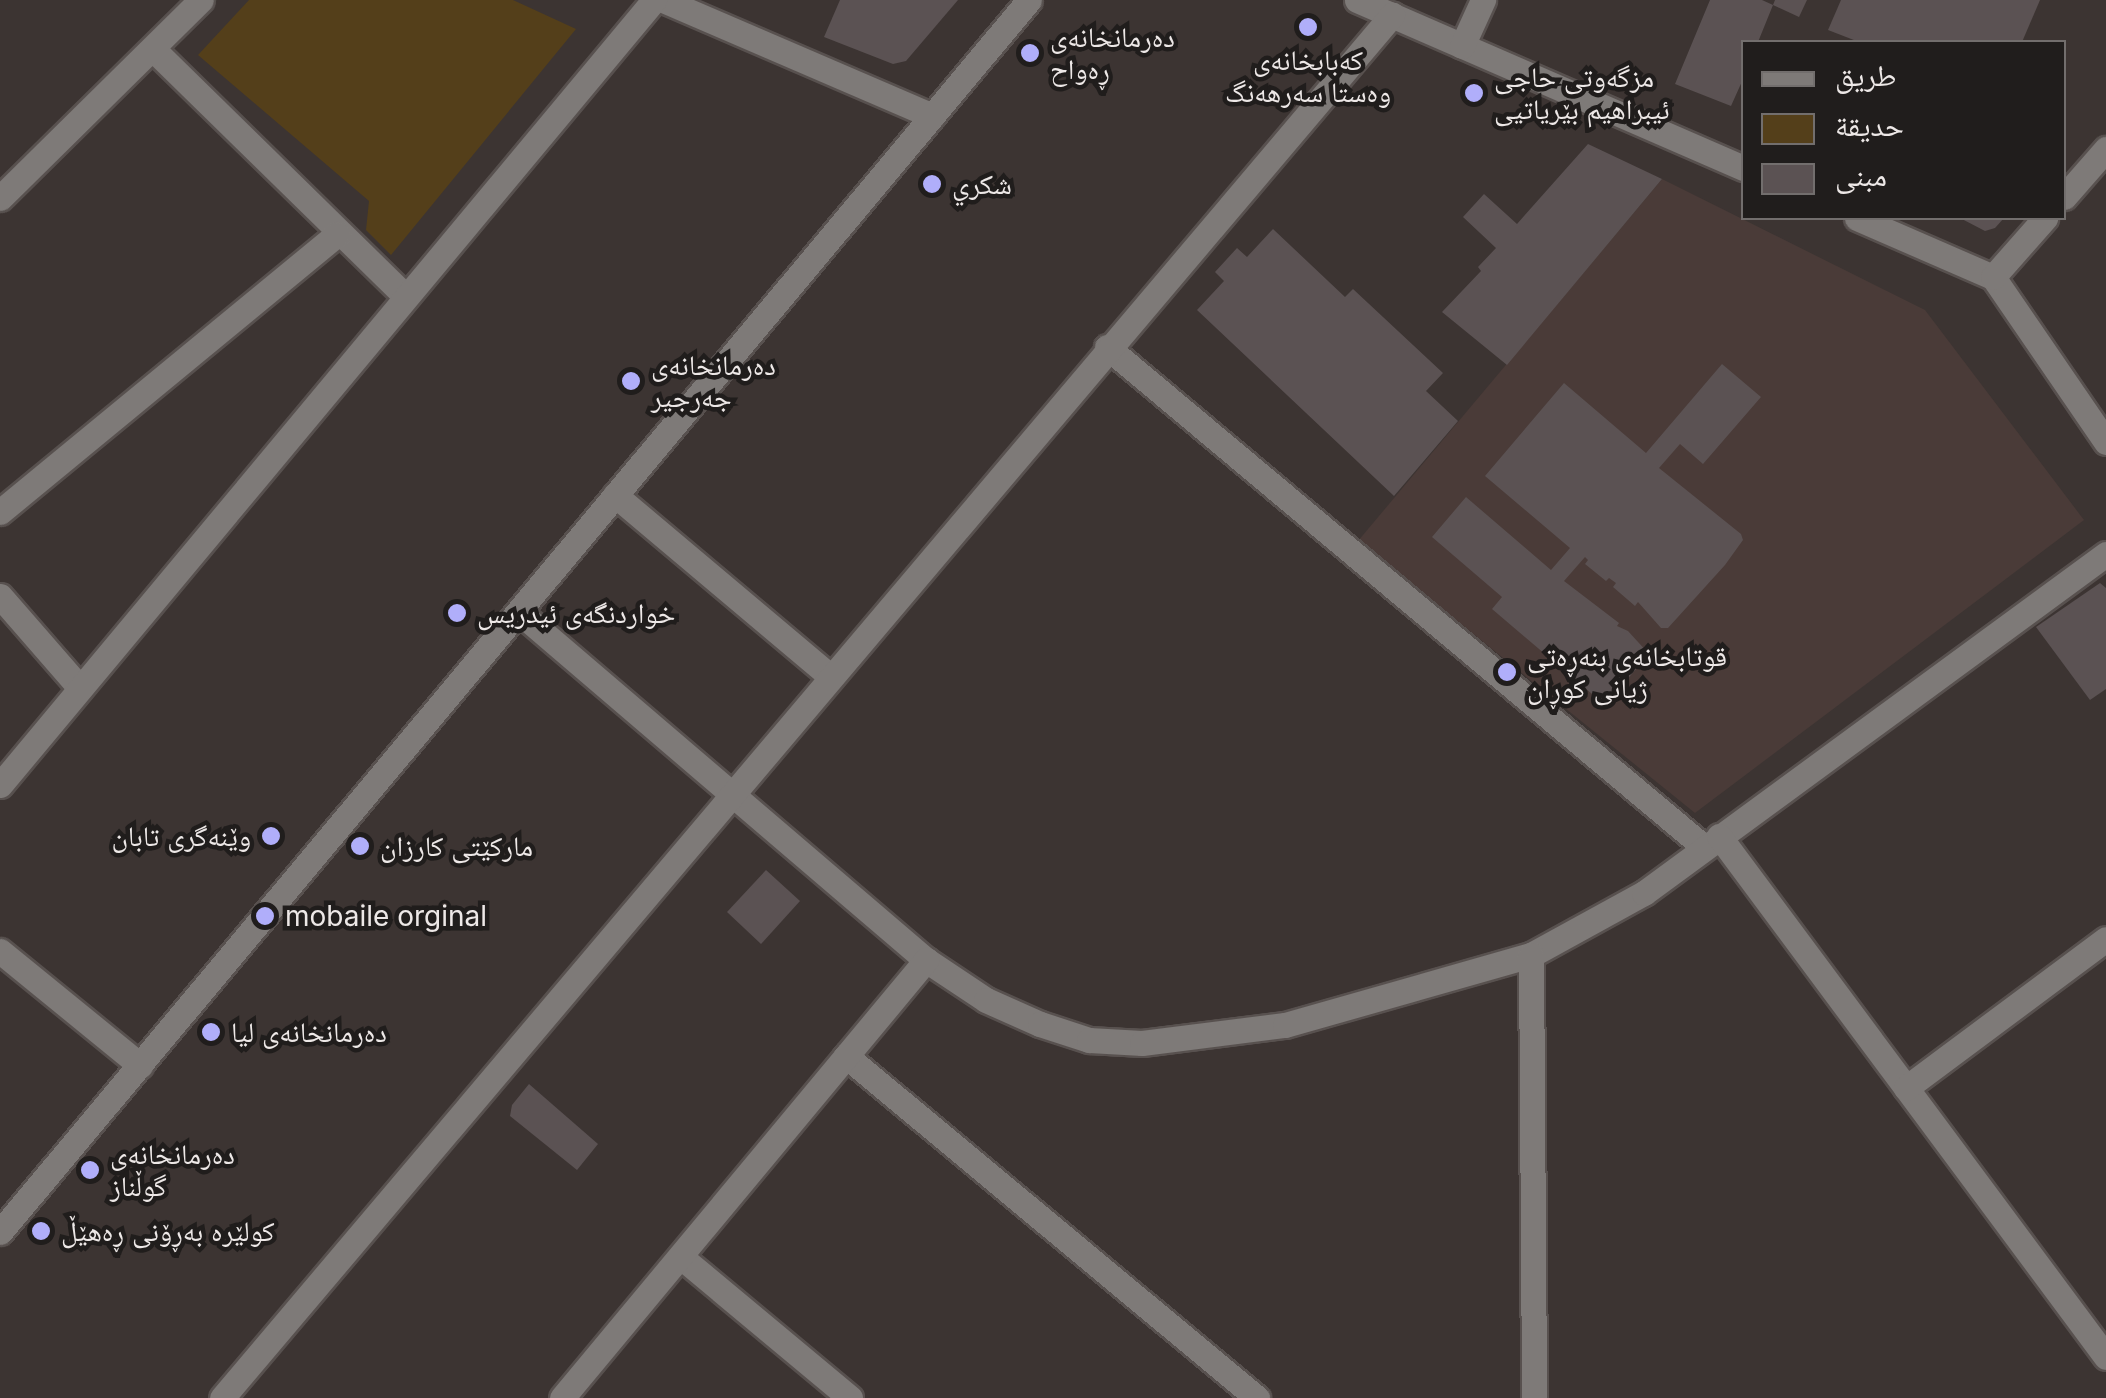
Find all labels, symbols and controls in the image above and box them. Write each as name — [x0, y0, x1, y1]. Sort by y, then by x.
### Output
marker: کەبابخانەی وەستا سەرهەنگ — [1297, 16, 1319, 38]
place label: دەرمانخانەی ڕەواح — [1050, 20, 1175, 86]
legend — [1741, 40, 2066, 220]
marker: دەرمانخانەی ڕەواح — [1019, 42, 1041, 64]
place label: کەبابخانەی وەستا سەرهەنگ — [1225, 43, 1391, 109]
text: طريق — [1835, 57, 1896, 93]
place label: مزگەوتی حاجی ئیبراهیم بێریاتیی — [1494, 60, 1670, 126]
marker: مزگەوتی حاجی ئیبراهیم بێریاتیی — [1463, 82, 1485, 104]
text: حديقة — [1835, 107, 1904, 143]
text: مبنى — [1835, 157, 1887, 193]
place label: شكري — [952, 167, 1012, 201]
marker: شكري — [921, 173, 943, 195]
place label: دەرمانخانەی جەرجیر — [651, 348, 776, 414]
marker: دەرمانخانەی جەرجیر — [620, 370, 642, 392]
place label: خواردنگەی ئیدریس — [477, 596, 675, 630]
marker: خواردنگەی ئیدریس — [446, 602, 468, 624]
place label: قوتابخانەی بنەڕەتی ژیانی کوڕان — [1527, 639, 1727, 705]
marker: قوتابخانەی بنەڕەتی ژیانی کوڕان — [1496, 661, 1518, 683]
place label: وێنەگری تابان — [111, 819, 251, 853]
marker: وێنەگری تابان — [260, 825, 282, 847]
place label: مارکێتی کارزان — [380, 829, 533, 863]
marker: مارکێتی کارزان — [349, 835, 371, 857]
place label: mobaile orginal — [285, 899, 487, 933]
marker: mobaile orginal — [254, 905, 276, 927]
place label: دەرمانخانەی لیا — [231, 1015, 387, 1049]
marker: دەرمانخانەی لیا — [200, 1021, 222, 1043]
place label: دەرمانخانەی گوڵناز — [110, 1137, 235, 1203]
marker: دەرمانخانەی گوڵناز — [79, 1159, 101, 1181]
place label: کولێرە بەڕۆنی ڕەهێڵ — [61, 1214, 275, 1248]
marker: کولێرە بەڕۆنی ڕەهێڵ — [30, 1220, 52, 1242]

